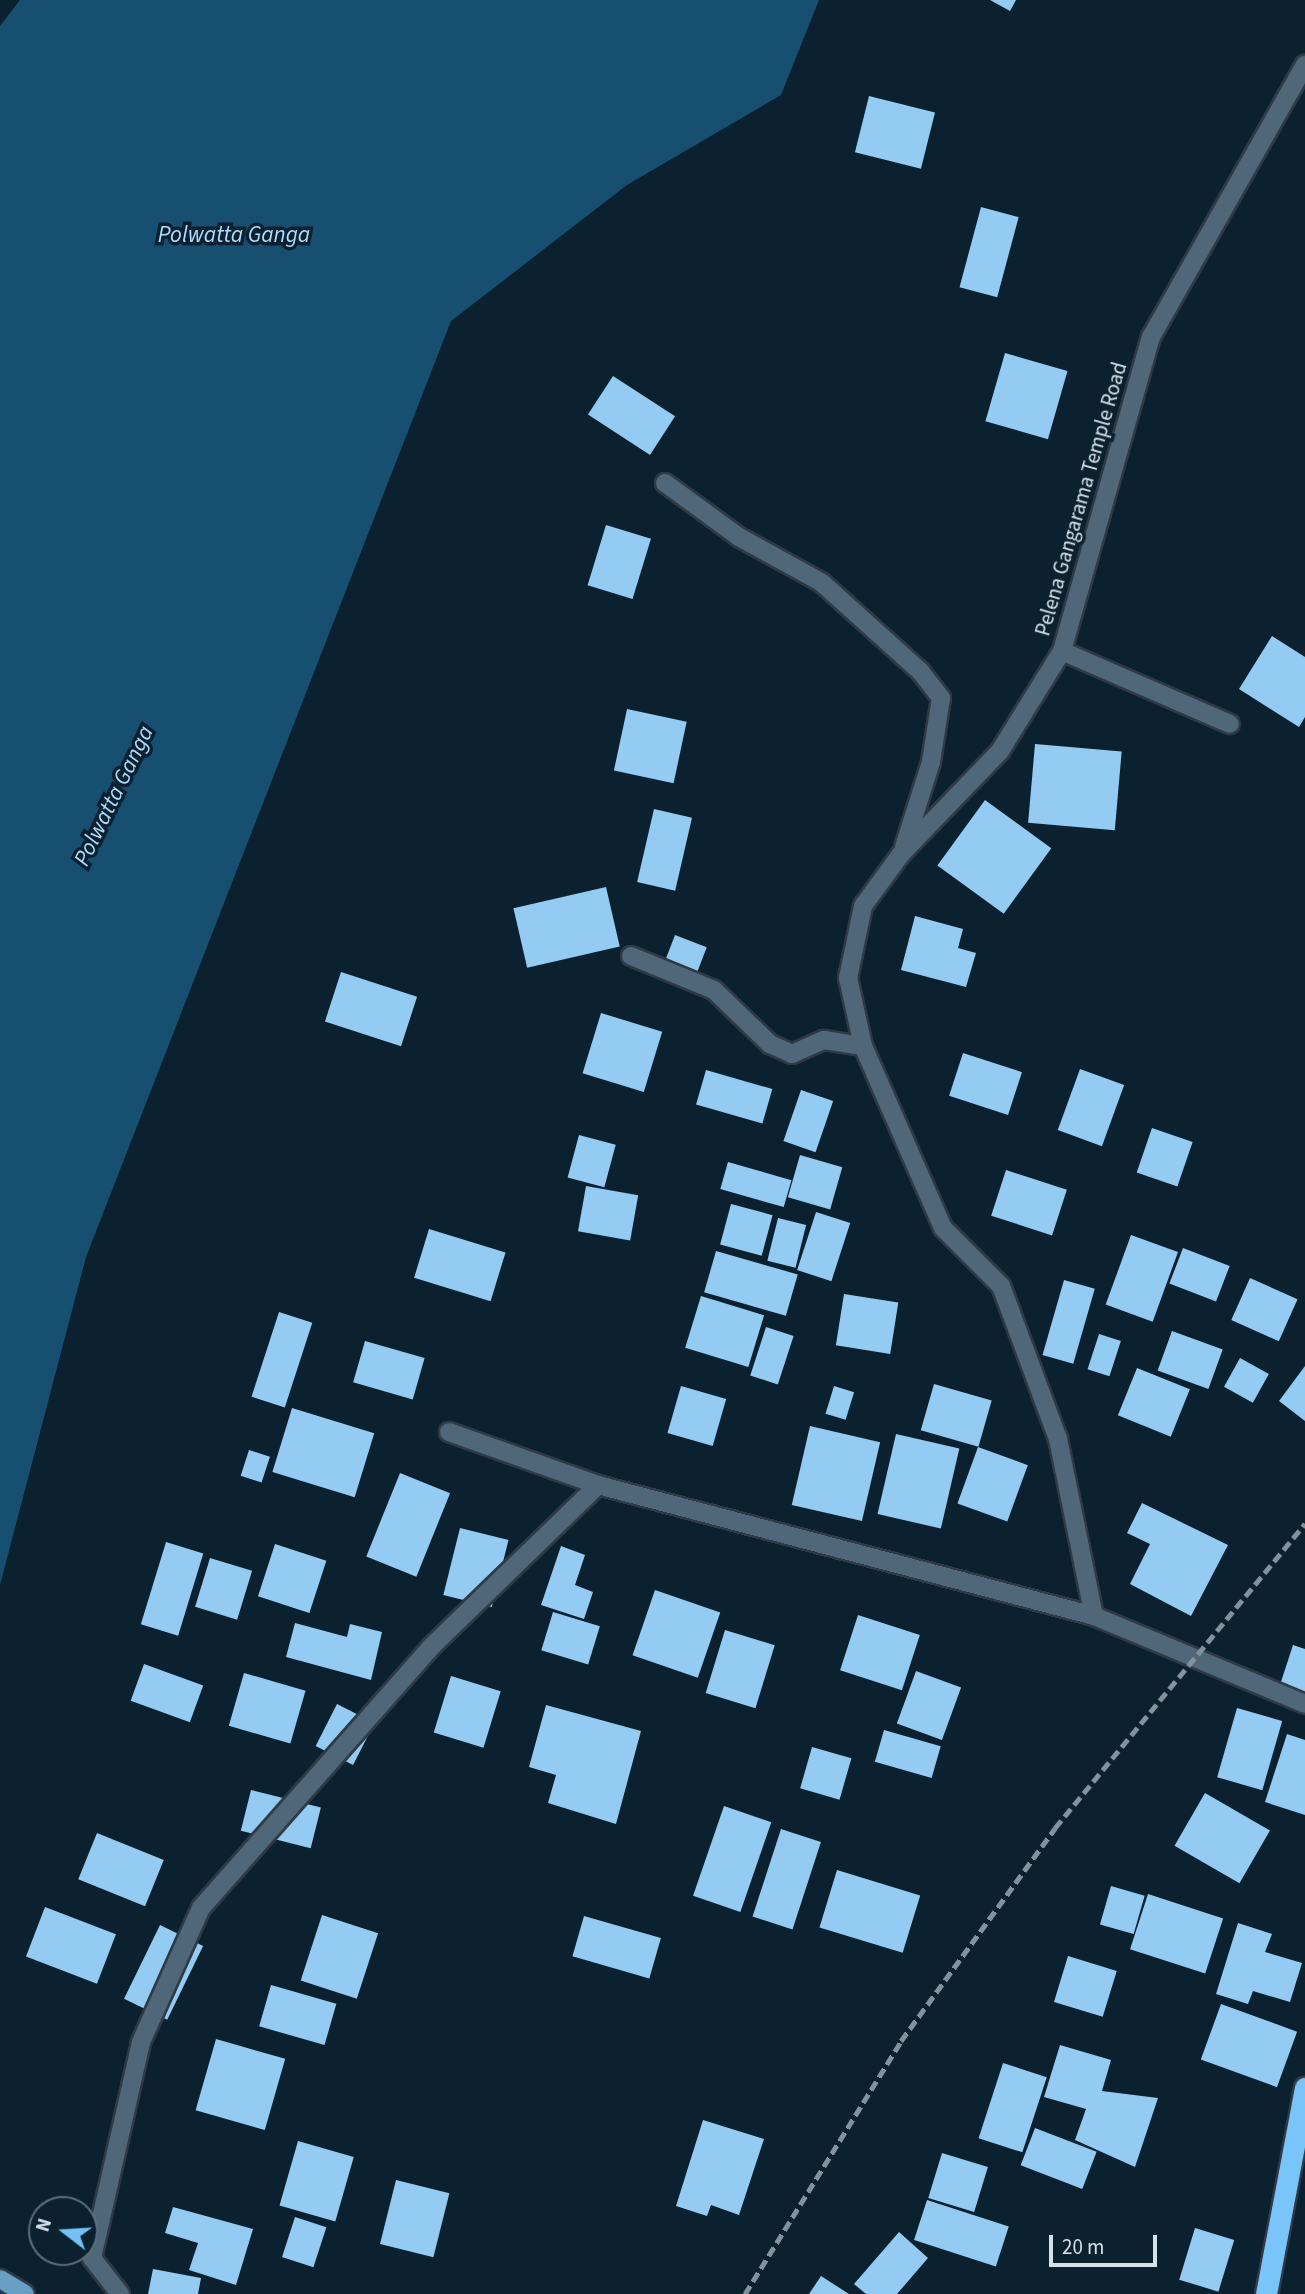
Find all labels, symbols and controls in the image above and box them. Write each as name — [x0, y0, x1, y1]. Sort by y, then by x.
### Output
water label: Polwatta Ganga — [158, 221, 310, 249]
street label: Pelena Gangarama Temple Road — [1030, 359, 1132, 639]
water label: Polwatta Ganga — [68, 721, 160, 871]
north arrow — [28, 2196, 98, 2266]
text: N — [30, 2215, 59, 2235]
scale bar — [1053, 2220, 1162, 2264]
text: 20 m — [1062, 2232, 1104, 2262]

